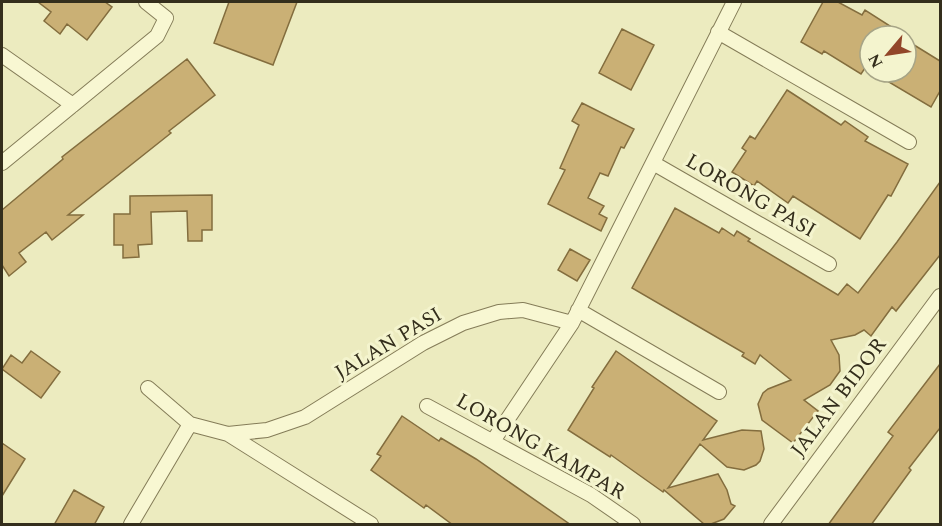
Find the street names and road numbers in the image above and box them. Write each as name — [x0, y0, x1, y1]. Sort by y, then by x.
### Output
street label: LORONG PASI — [679, 146, 822, 246]
street label: JALAN PASI — [329, 299, 448, 389]
street label: JALAN BIDOR — [783, 331, 895, 464]
street label: LORONG KAMPAR — [450, 385, 631, 509]

